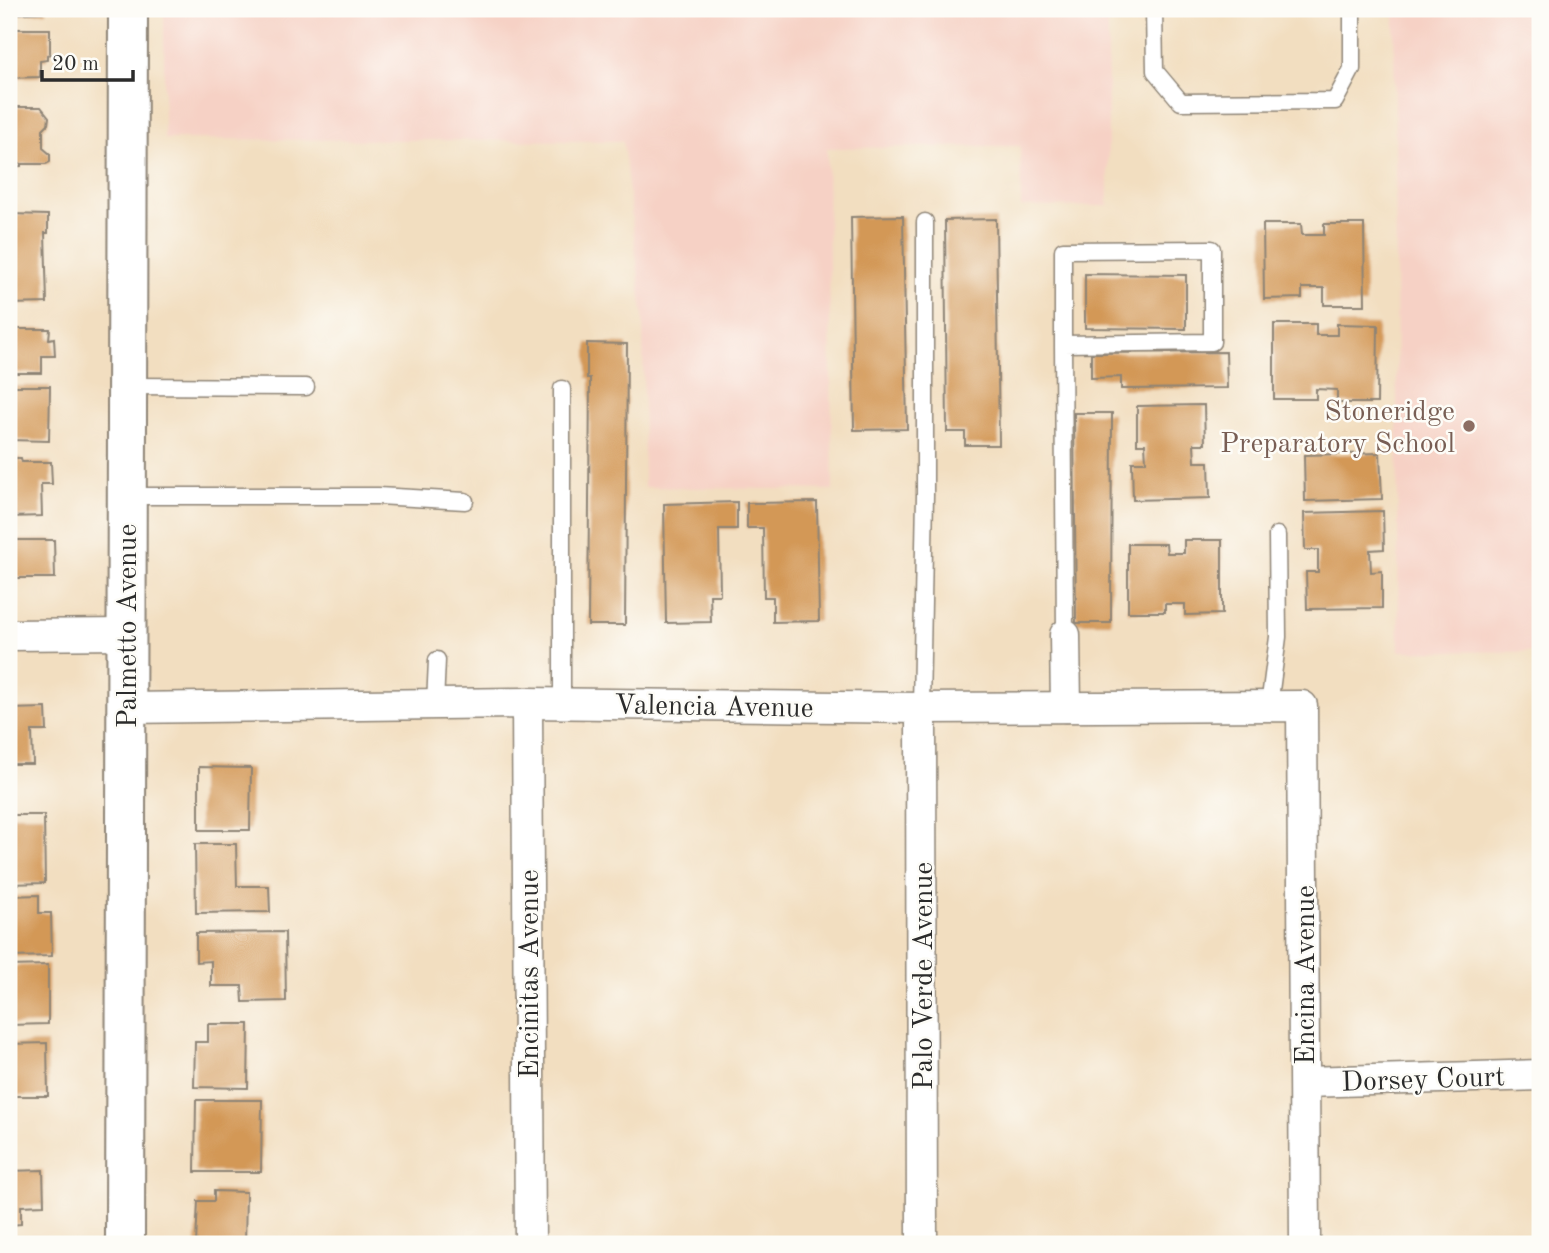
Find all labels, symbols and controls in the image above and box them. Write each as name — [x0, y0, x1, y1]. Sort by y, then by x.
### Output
scale bar — [42, 38, 133, 82]
text: 20 m — [52, 54, 99, 75]
place label: Stoneridge Preparatory School — [1220, 399, 1455, 459]
marker: Stoneridge Preparatory School — [1461, 418, 1477, 434]
street label: Palmetto Avenue — [115, 524, 143, 728]
street label: Valencia Avenue — [614, 692, 814, 724]
street label: Palo Verde Avenue — [911, 862, 939, 1090]
street label: Encinitas Avenue — [517, 869, 545, 1079]
street label: Encina Avenue — [1293, 885, 1321, 1065]
street label: Dorsey Court — [1341, 1064, 1505, 1098]

